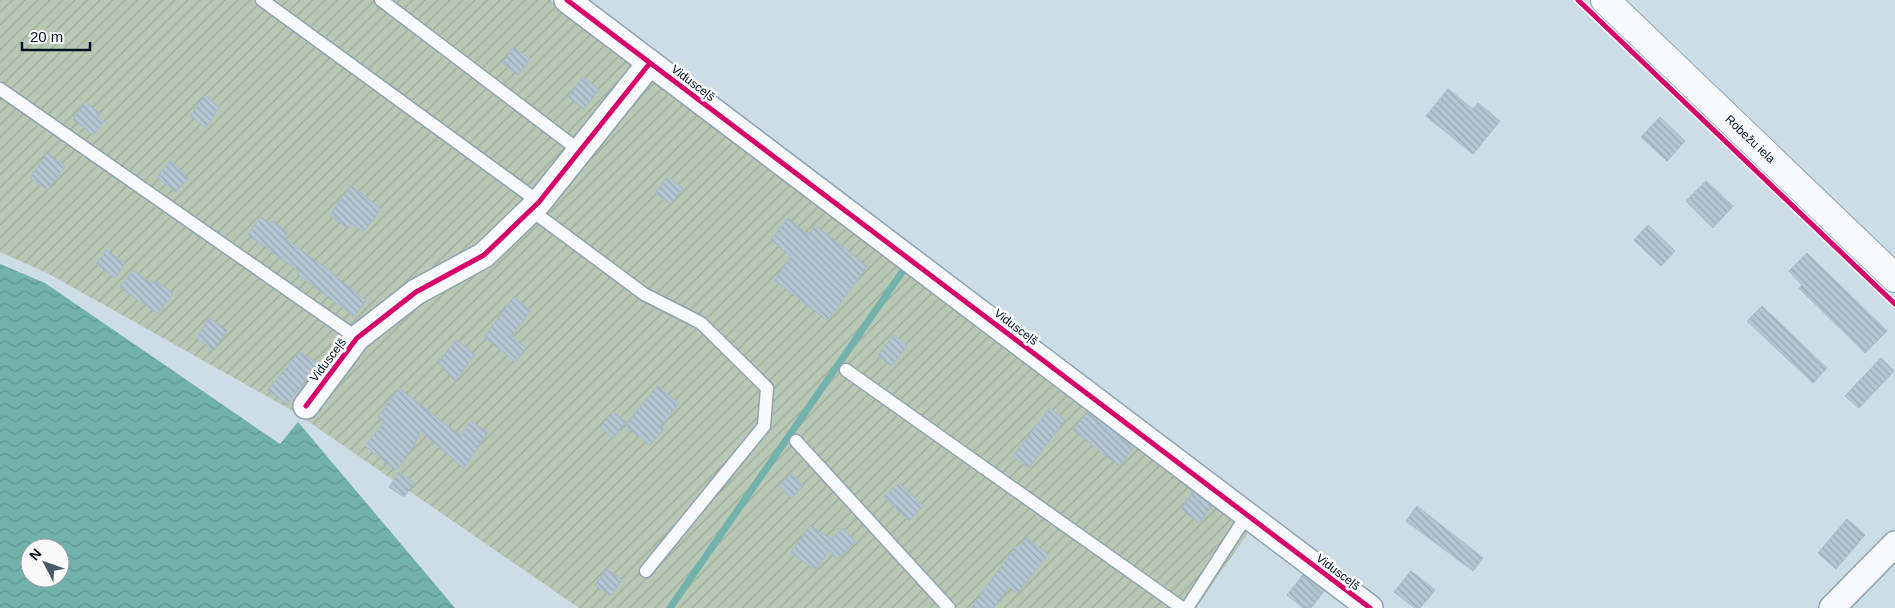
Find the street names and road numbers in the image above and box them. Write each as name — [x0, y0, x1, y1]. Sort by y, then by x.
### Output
street label: Vidusceļš — [668, 62, 718, 104]
street label: Robežu iela — [1722, 112, 1778, 166]
street label: Vidusceļš — [991, 306, 1041, 348]
street label: Vidusceļš — [307, 335, 349, 385]
street label: Vidusceļš — [1313, 551, 1363, 593]

